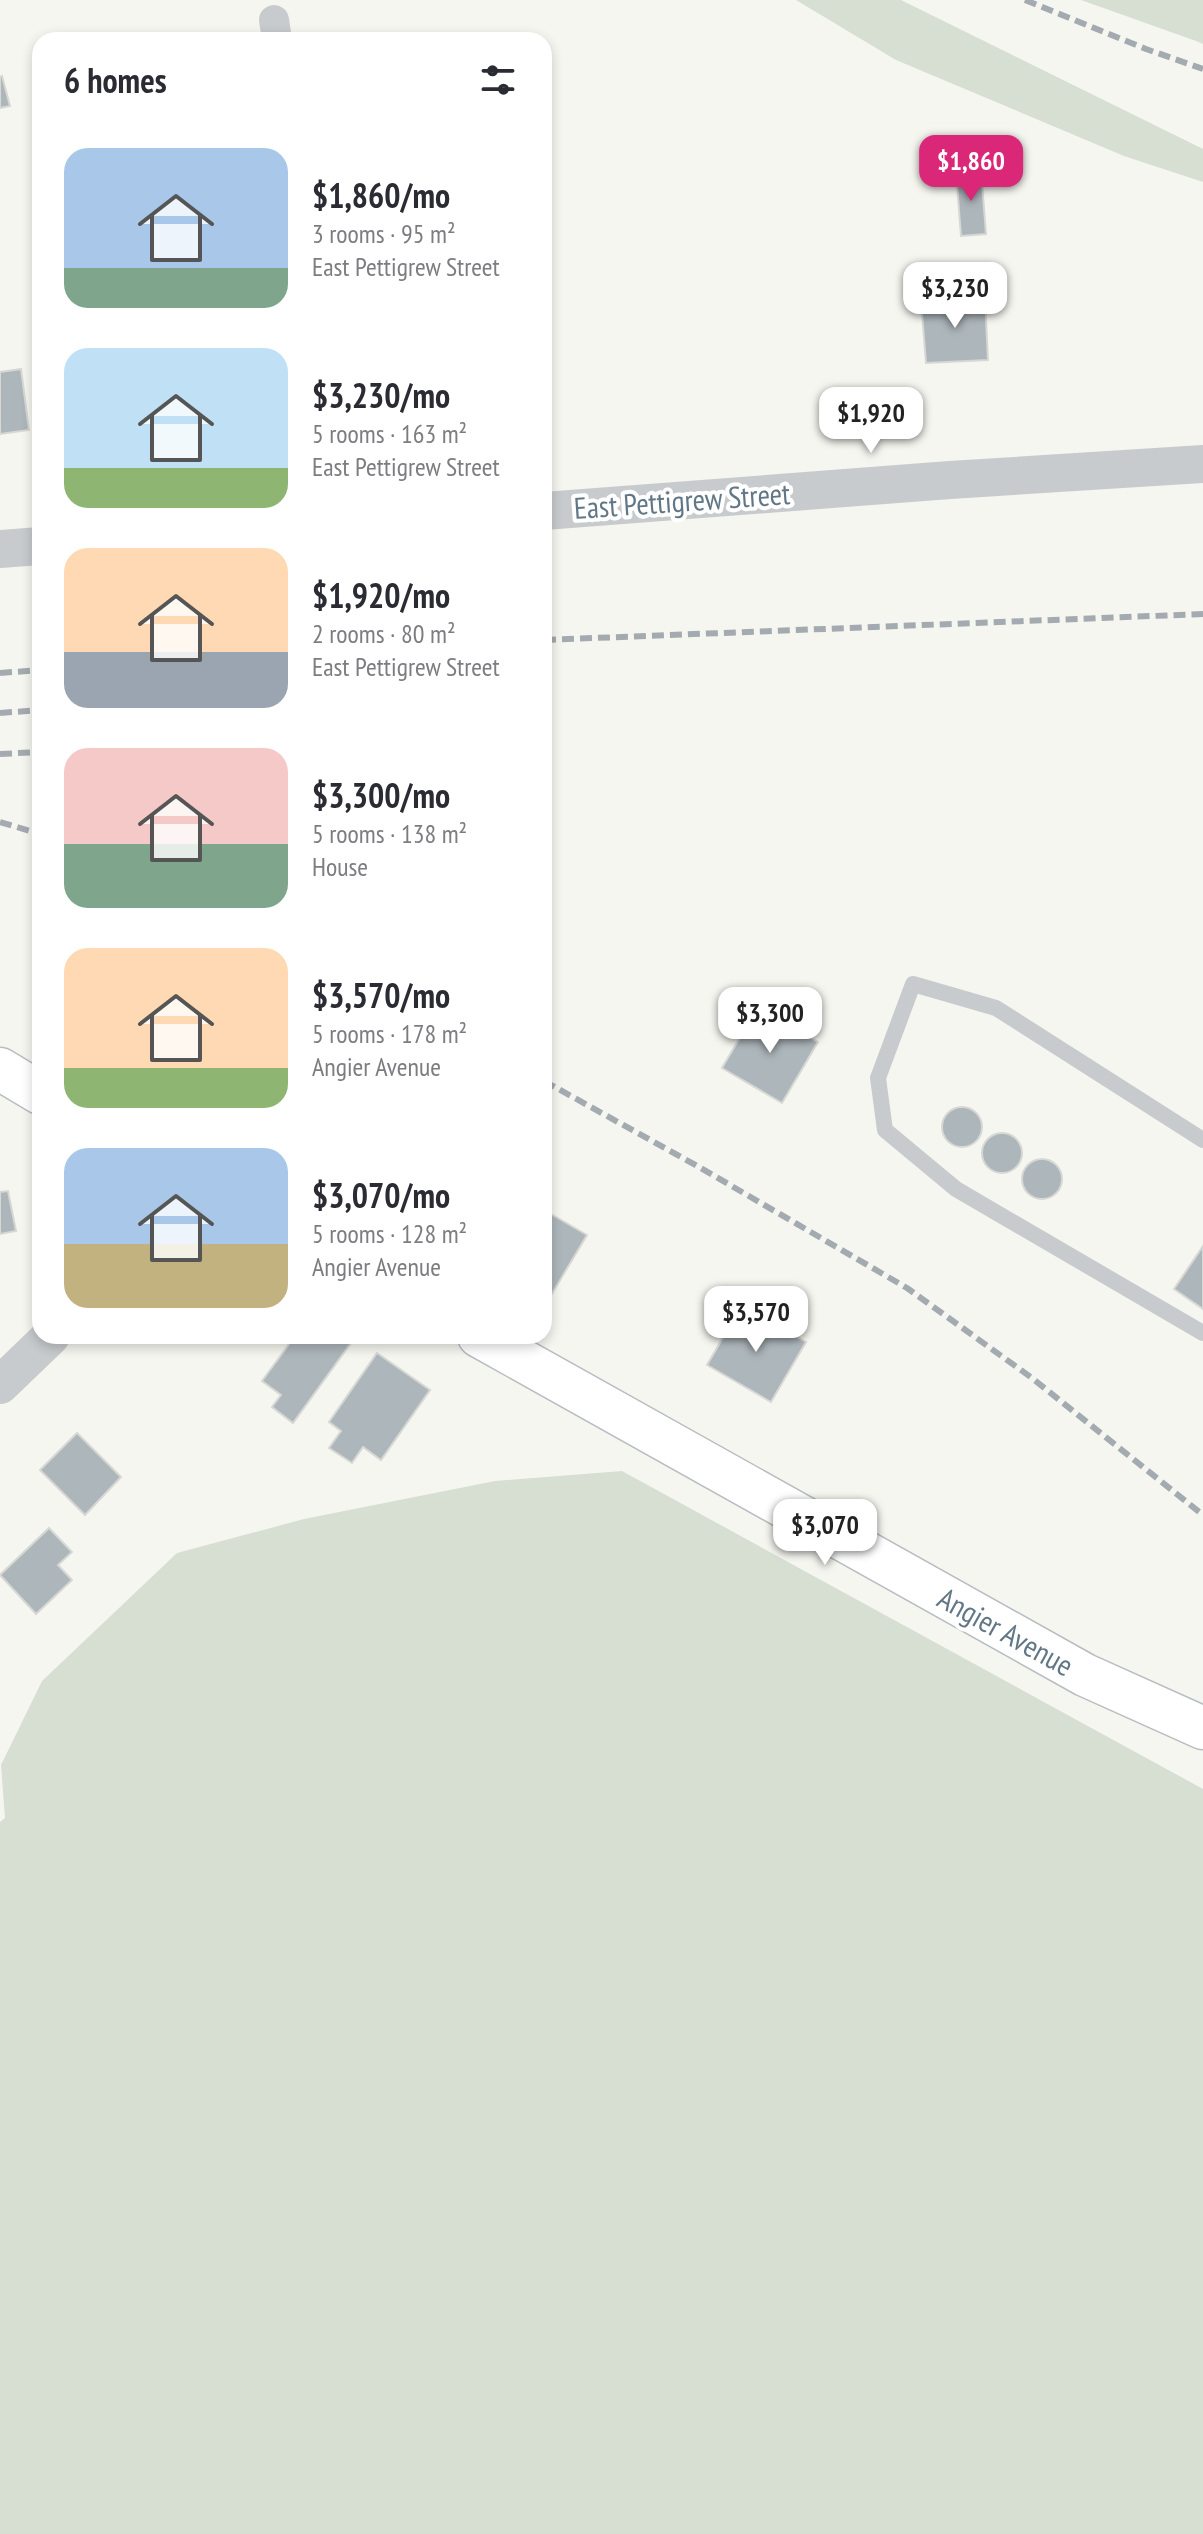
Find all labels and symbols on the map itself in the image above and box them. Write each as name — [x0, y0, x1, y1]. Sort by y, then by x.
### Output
pin: $1,860 — [906, 135, 1036, 203]
pin: $3,230 — [890, 262, 1020, 330]
pin: $1,920 — [806, 387, 936, 455]
street label: East Pettigrew Street — [573, 473, 792, 527]
pin: $3,300 — [705, 987, 835, 1055]
pin: $3,570 — [691, 1286, 821, 1354]
pin: $3,070 — [760, 1499, 890, 1567]
street label: Angier Avenue — [931, 1578, 1081, 1684]

